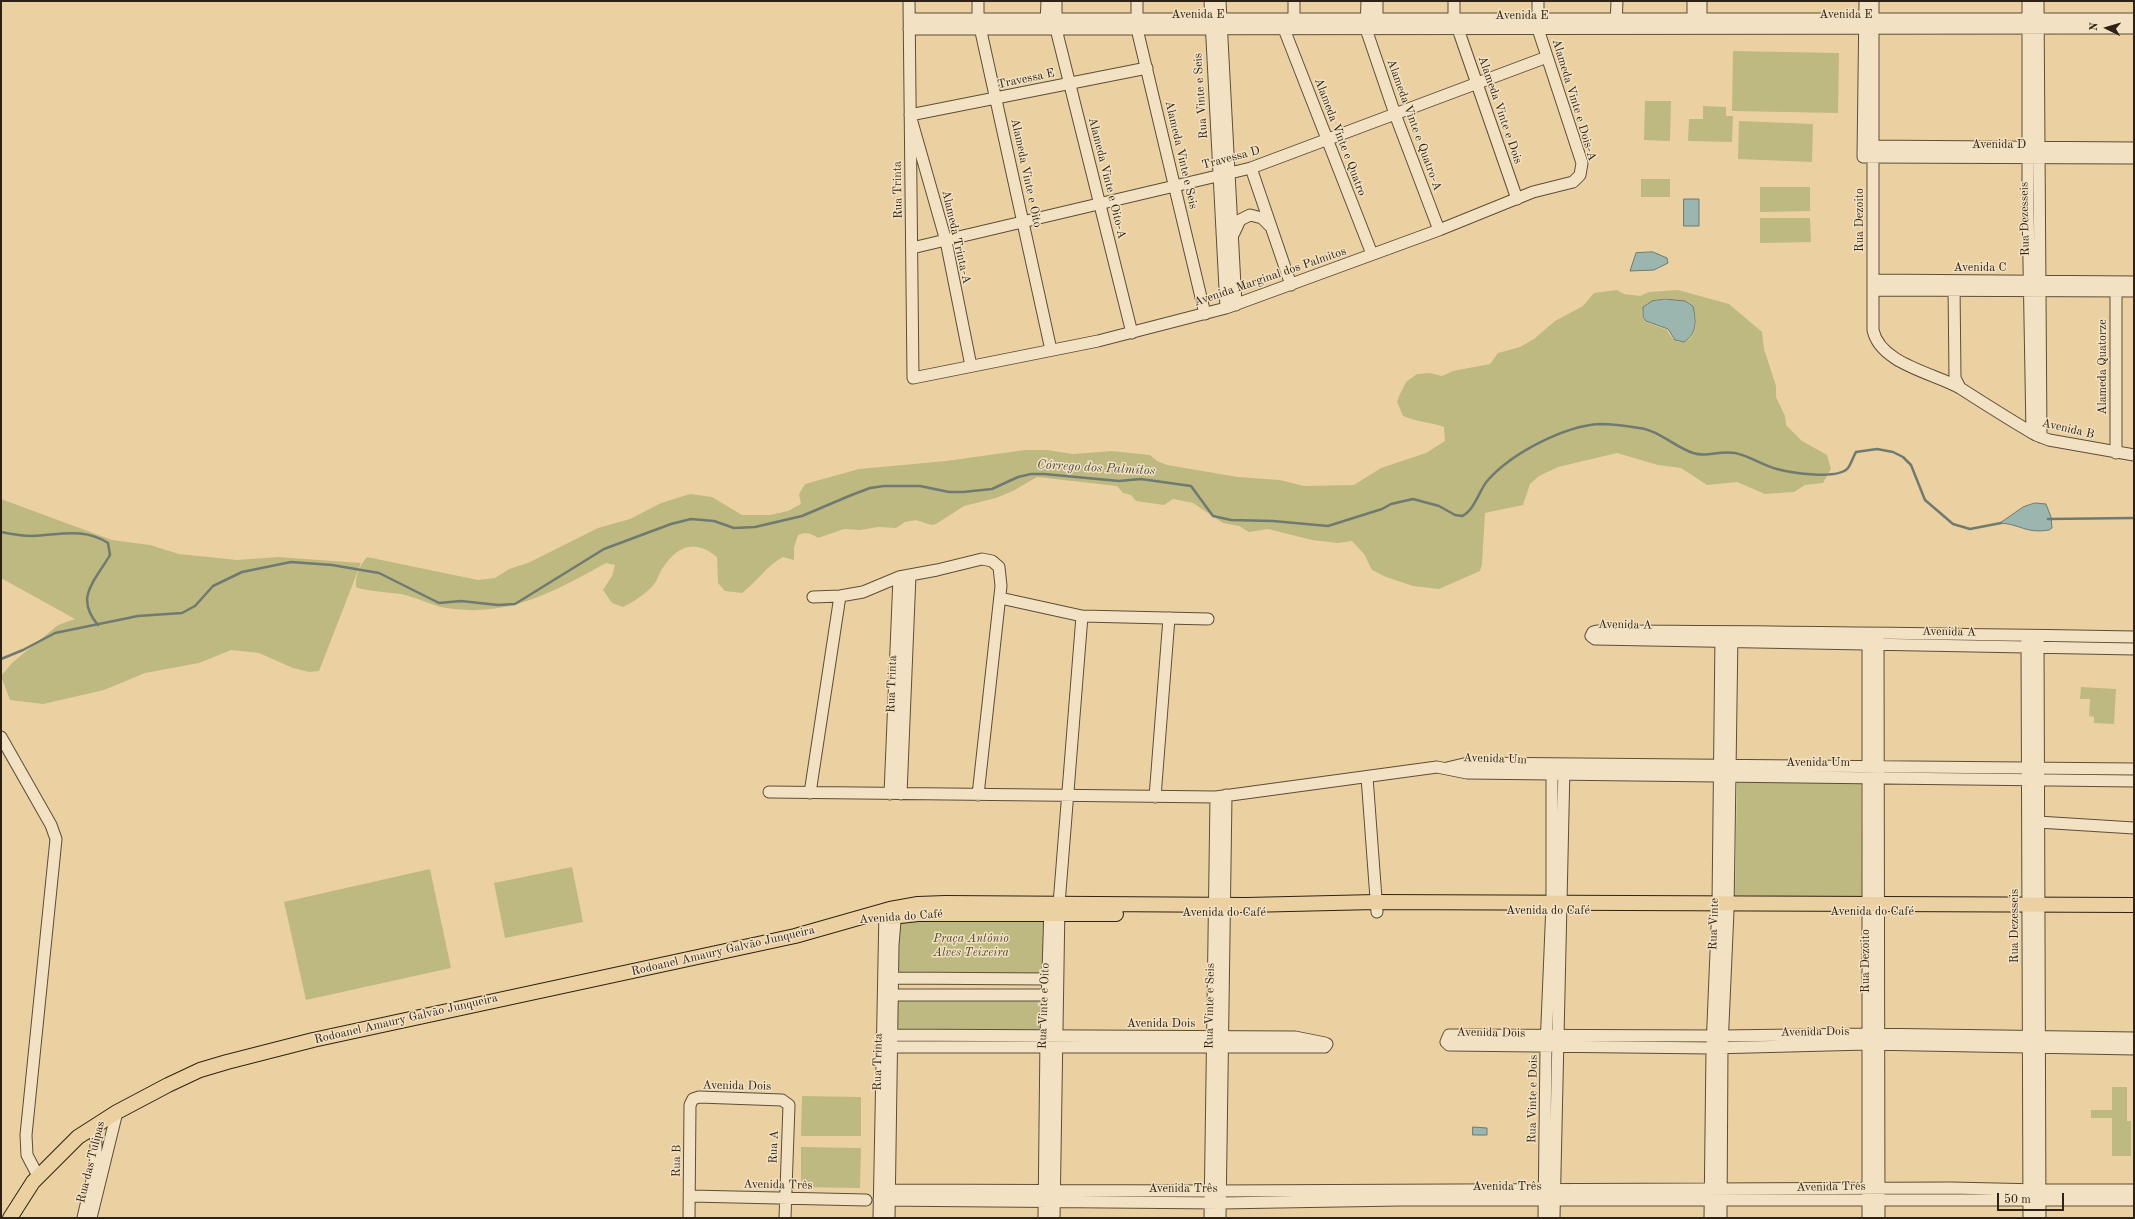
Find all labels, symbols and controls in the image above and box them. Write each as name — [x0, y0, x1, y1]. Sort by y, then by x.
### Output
street label: Avenida E — [1171, 8, 1225, 22]
street label: Avenida E — [1819, 8, 1873, 22]
north arrow — [2087, 8, 2127, 48]
street label: Avenida E — [1495, 9, 1549, 23]
text: N — [2089, 22, 2100, 32]
street label: Alameda Vinte e Dois-A — [1549, 37, 1599, 163]
street label: Rua Vinte e Seis — [1191, 53, 1211, 139]
street label: Alameda Vinte e Dois — [1475, 54, 1525, 166]
street label: Alameda Vinte e Quatro-A — [1384, 57, 1444, 193]
street label: Travessa E — [996, 66, 1056, 92]
street label: Alameda Vinte e Quatro — [1311, 76, 1369, 198]
street label: Alameda Vinte e Seis — [1162, 99, 1200, 211]
street label: Alameda Vinte e Oito-A — [1085, 116, 1129, 240]
street label: Alameda Vinte e Oito — [1007, 117, 1045, 229]
street label: Avenida D — [1972, 138, 2026, 152]
street label: Travessa D — [1200, 143, 1262, 173]
street label: Rua Trinta — [890, 161, 906, 219]
street label: Rua Dezesseis — [2017, 182, 2033, 256]
street label: Rua Dezoito — [1853, 188, 1867, 252]
street label: Alameda Trinta-A — [938, 189, 974, 285]
street label: Avenida Marginal dos Palmitos — [1192, 244, 1348, 310]
street label: Avenida C — [1953, 261, 2007, 275]
street label: Alameda Quatorze — [2096, 319, 2110, 415]
street label: Avenida B — [2040, 416, 2096, 442]
water label: Córrego dos Palmitos — [1037, 457, 1155, 479]
street label: Avenida A — [1598, 617, 1652, 633]
street label: Avenida A — [1922, 624, 1976, 640]
street label: Rua Trinta — [884, 655, 900, 713]
street label: Avenida Um — [1463, 751, 1527, 767]
street label: Avenida Um — [1786, 756, 1850, 770]
street label: Rua Dezesseis — [2008, 889, 2022, 963]
street label: Rua Vinte — [1706, 898, 1722, 950]
street label: Avenida do Café — [1506, 904, 1590, 918]
street label: Avenida do Café — [1830, 905, 1914, 919]
street label: Avenida do Café — [1182, 906, 1266, 920]
street label: Avenida do Café — [859, 907, 943, 927]
street label: Rodoanel Amaury Galvão Junqueira — [630, 923, 816, 979]
street label: Rua Dezoito — [1859, 929, 1873, 993]
park label: Praça Antônio Alves Teixeira — [933, 932, 1009, 960]
street label: Rua Vinte e Oito — [1035, 963, 1053, 1049]
street label: Rua Vinte e Seis — [1202, 963, 1218, 1049]
street label: Rodoanel Amaury Galvão Junqueira — [313, 991, 499, 1047]
street label: Avenida Dois — [1127, 1017, 1195, 1031]
street label: Avenida Dois — [1781, 1024, 1849, 1040]
street label: Avenida Dois — [1457, 1025, 1525, 1041]
street label: Rua Trinta — [870, 1033, 886, 1091]
street label: Rua Vinte e Dois — [1525, 1055, 1541, 1143]
street label: Avenida Dois — [703, 1078, 771, 1094]
street label: Rua das Tulipas — [74, 1120, 108, 1204]
street label: Rua A — [766, 1130, 782, 1164]
street label: Rua B — [670, 1145, 684, 1177]
street label: Avenida Três — [743, 1177, 813, 1193]
street label: Avenida Três — [1796, 1179, 1866, 1195]
street label: Avenida Três — [1472, 1180, 1542, 1194]
street label: Avenida Três — [1148, 1182, 1218, 1196]
scale bar — [1999, 1185, 2066, 1211]
text: 50 m — [2004, 1194, 2031, 1206]

